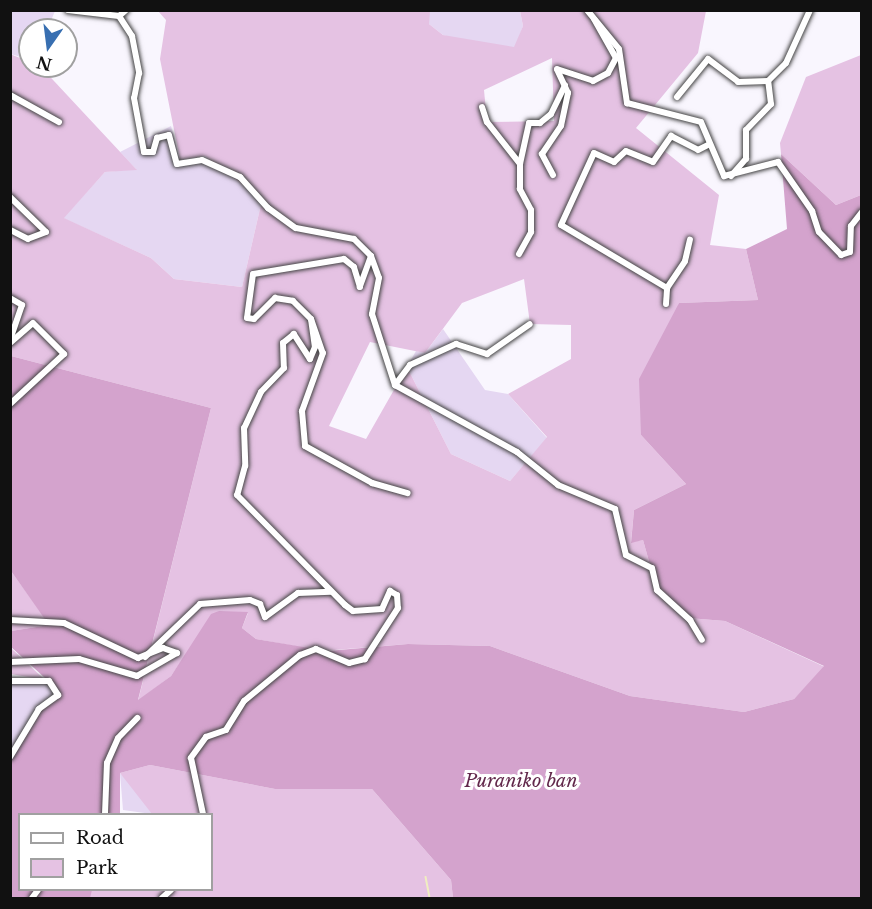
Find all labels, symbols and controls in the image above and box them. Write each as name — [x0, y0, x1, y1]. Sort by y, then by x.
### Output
north arrow — [18, 18, 78, 78]
text: N — [34, 52, 54, 75]
park label: Puraniko ban — [464, 770, 578, 792]
legend — [18, 813, 213, 891]
text: Road — [76, 827, 124, 849]
text: Park — [76, 857, 118, 879]

